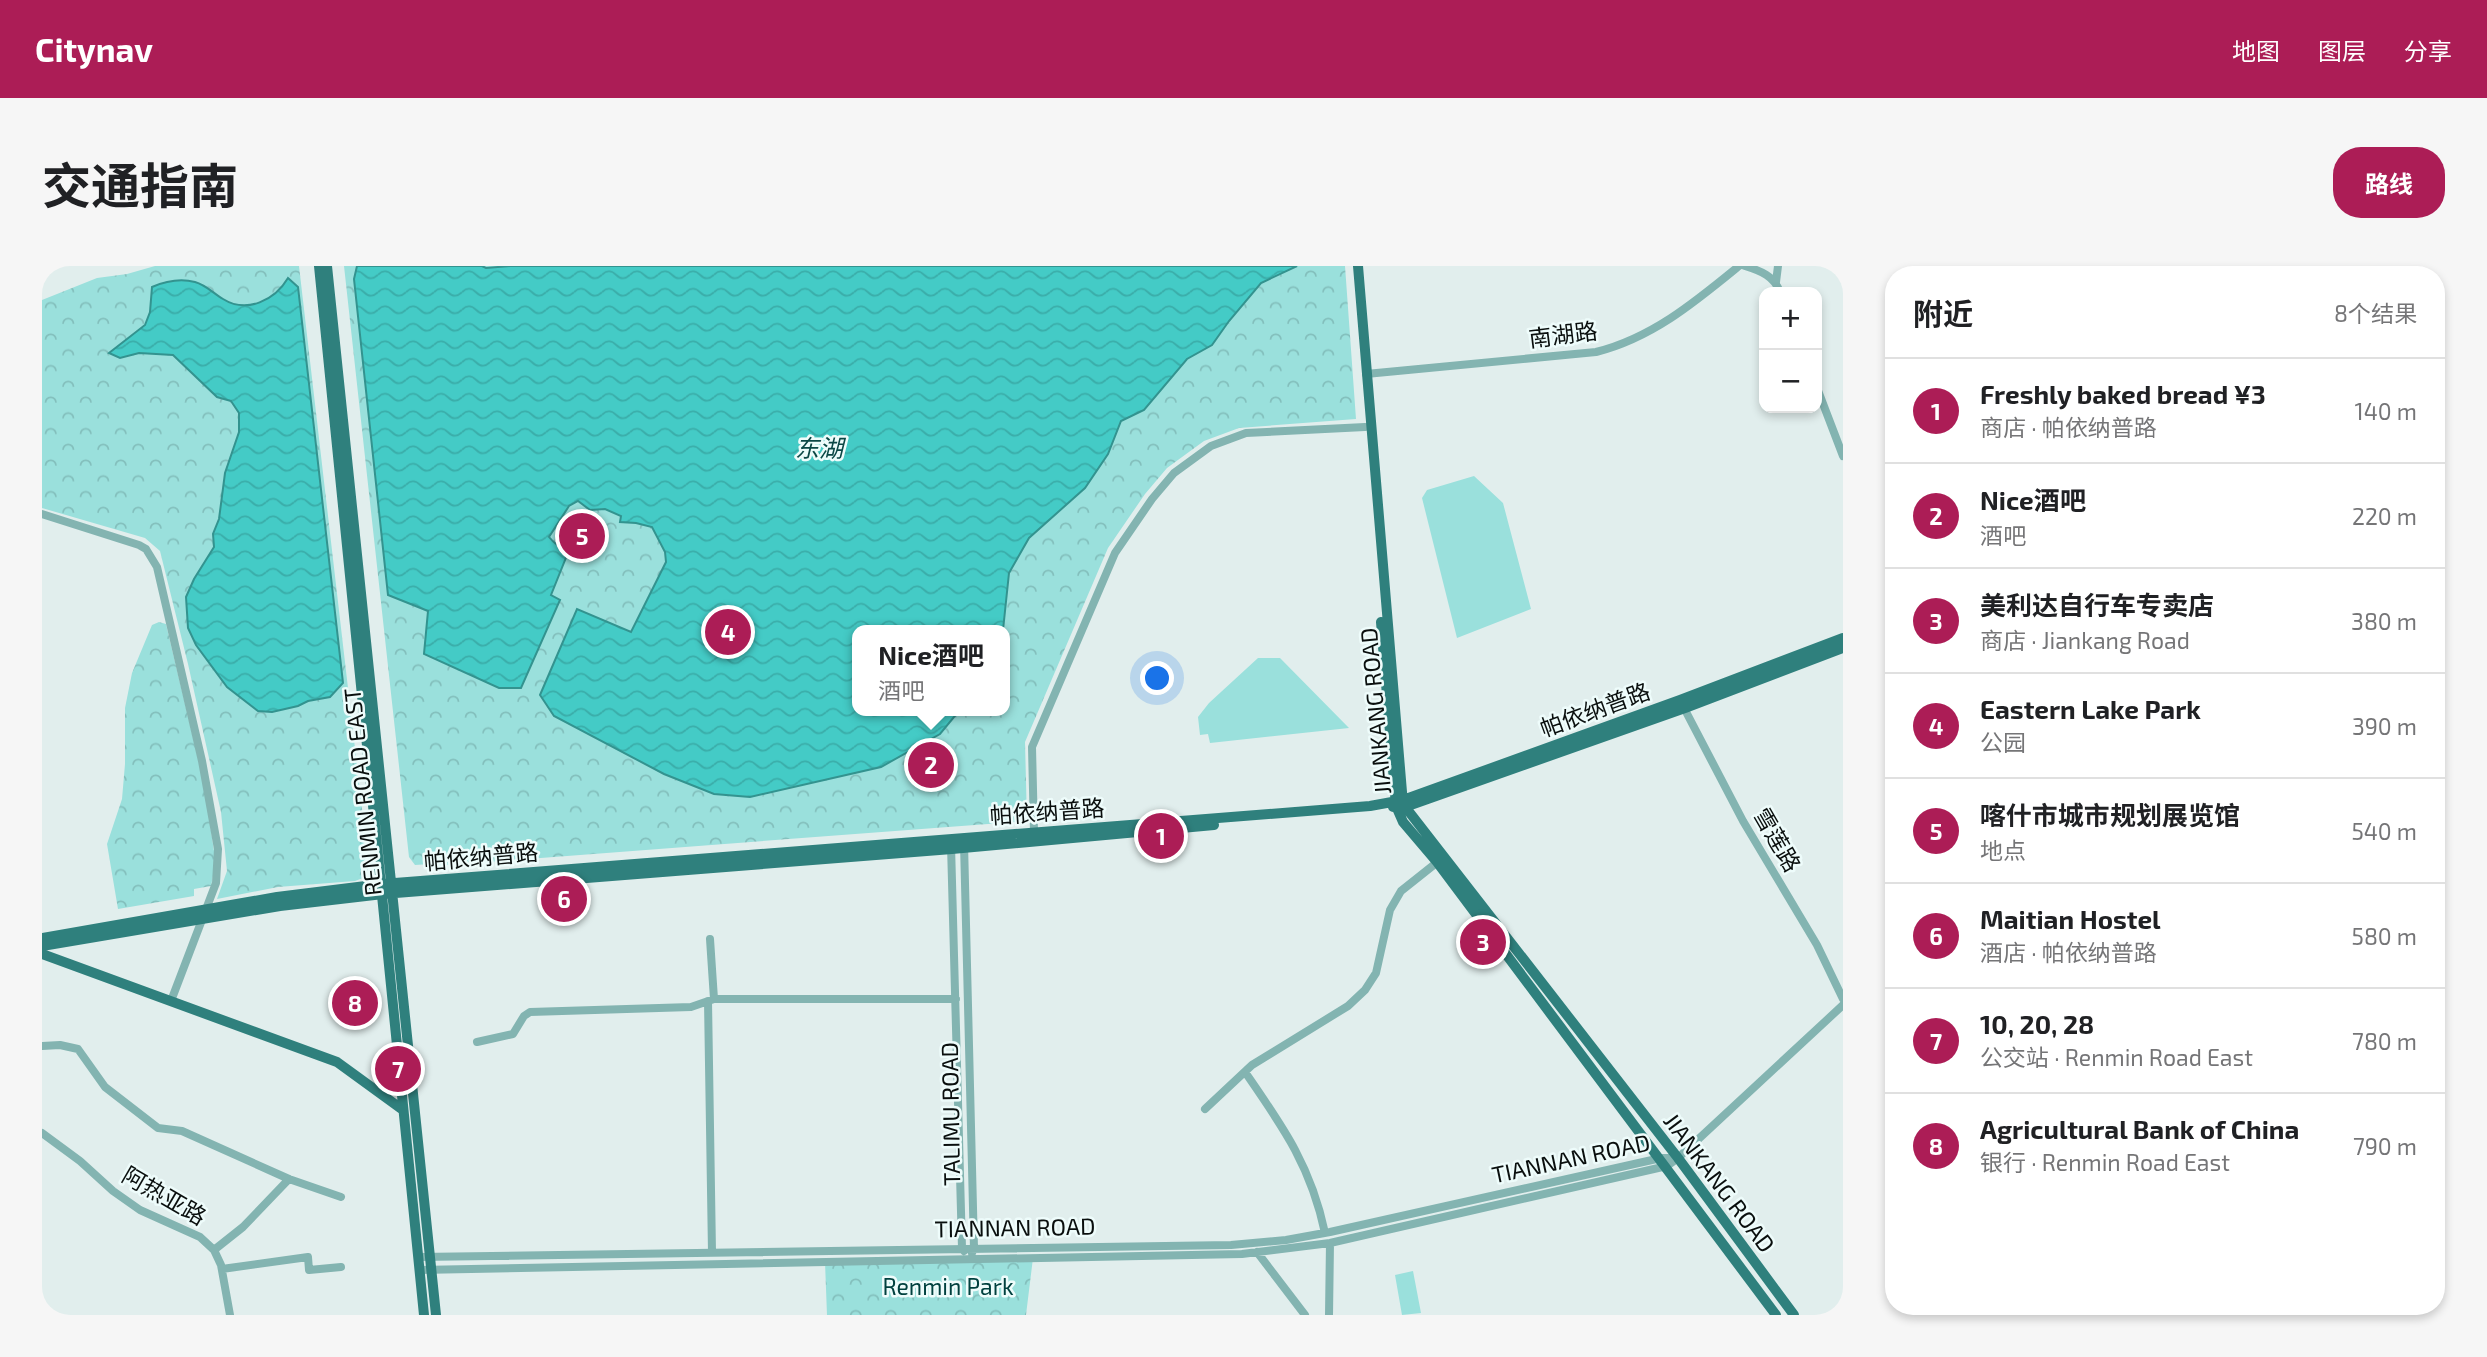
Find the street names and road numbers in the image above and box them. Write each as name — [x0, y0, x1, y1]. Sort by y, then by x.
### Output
street label: 南湖路 — [1527, 316, 1599, 352]
street label: JIANKANG ROAD — [1354, 627, 1396, 796]
street label: 帕依纳普路 — [1536, 676, 1653, 742]
street label: RENMIN ROAD EAST — [337, 687, 387, 897]
street label: 帕依纳普路 — [989, 793, 1105, 829]
street label: 雪莲路 — [1748, 803, 1807, 876]
street label: 帕依纳普路 — [422, 837, 539, 875]
street label: TALIMU ROAD — [935, 1042, 965, 1186]
street label: JIANKANG ROAD — [1658, 1107, 1781, 1258]
street label: TIANNAN ROAD — [1489, 1128, 1652, 1188]
street label: 阿热亚路 — [118, 1160, 211, 1230]
street label: TIANNAN ROAD — [934, 1212, 1096, 1242]

